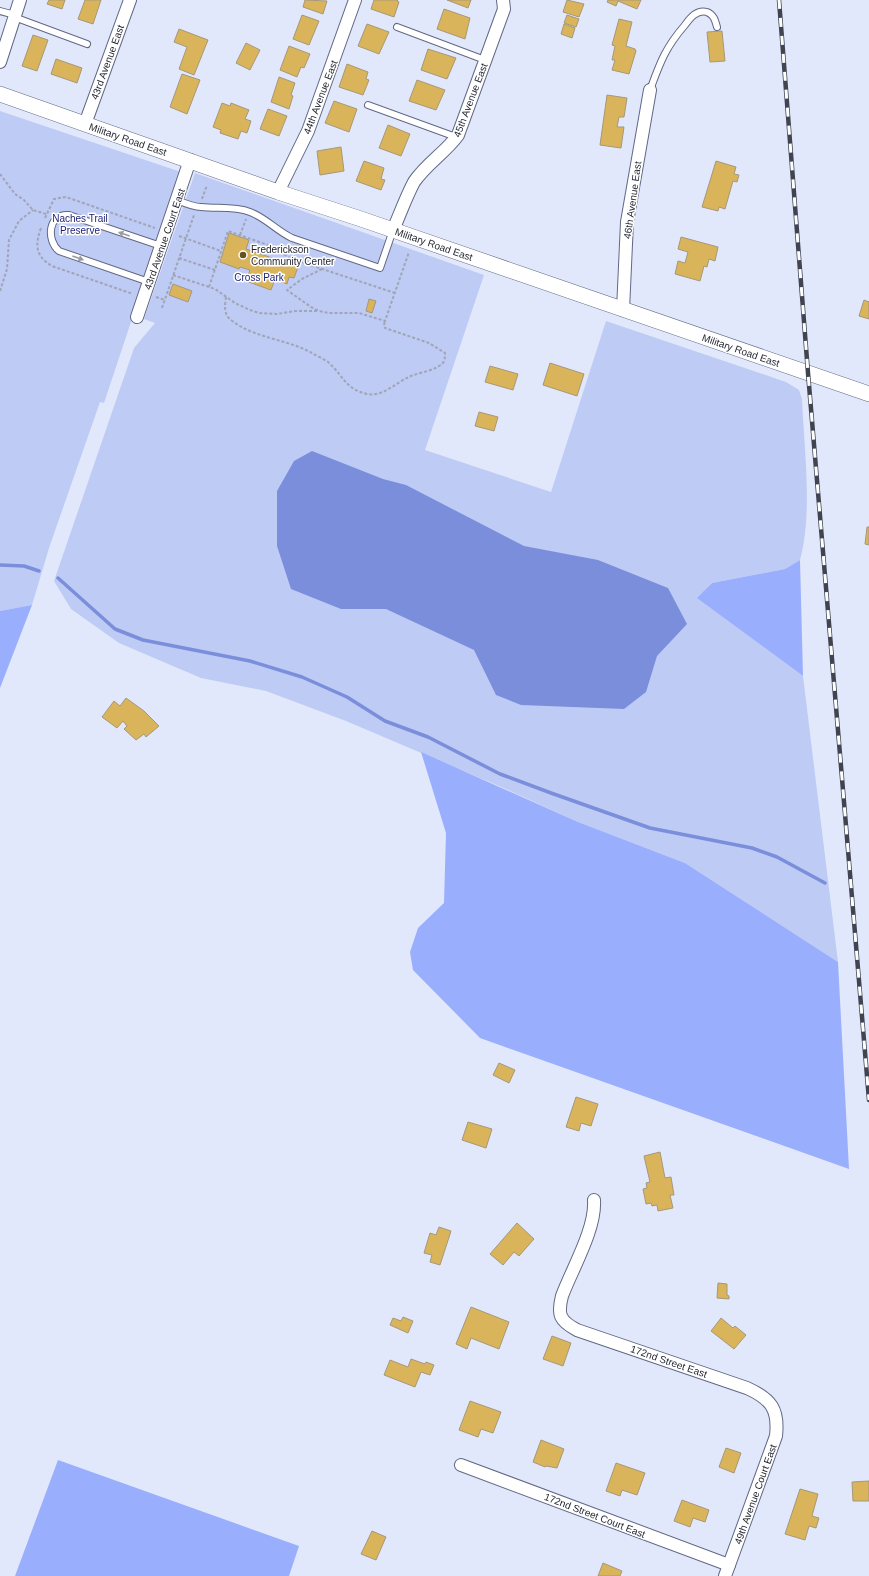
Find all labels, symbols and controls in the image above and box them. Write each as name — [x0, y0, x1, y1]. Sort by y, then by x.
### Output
street label: 43rd Avenue East — [89, 23, 126, 101]
street label: 44th Avenue East — [301, 58, 340, 136]
street label: 45th Avenue East — [451, 61, 490, 139]
street label: Military Road East — [88, 121, 168, 158]
street label: 46th Avenue East — [622, 160, 643, 240]
street label: 43rd Avenue Court East — [142, 187, 187, 291]
park label: Naches Trail Preserve — [52, 213, 108, 236]
street label: Military Road East — [394, 226, 474, 263]
one-way arrow — [117, 231, 129, 237]
place label: Frederickson Community Center — [251, 244, 335, 267]
marker: Frederickson Community Center — [238, 250, 248, 260]
one-way arrow — [73, 255, 85, 261]
park label: Cross Park — [234, 272, 285, 283]
street label: Military Road East — [701, 332, 781, 369]
street label: 172nd Street East — [629, 1343, 709, 1380]
street label: 49th Avenue Court East — [732, 1443, 779, 1546]
street label: 172nd Street Court East — [543, 1491, 647, 1540]

